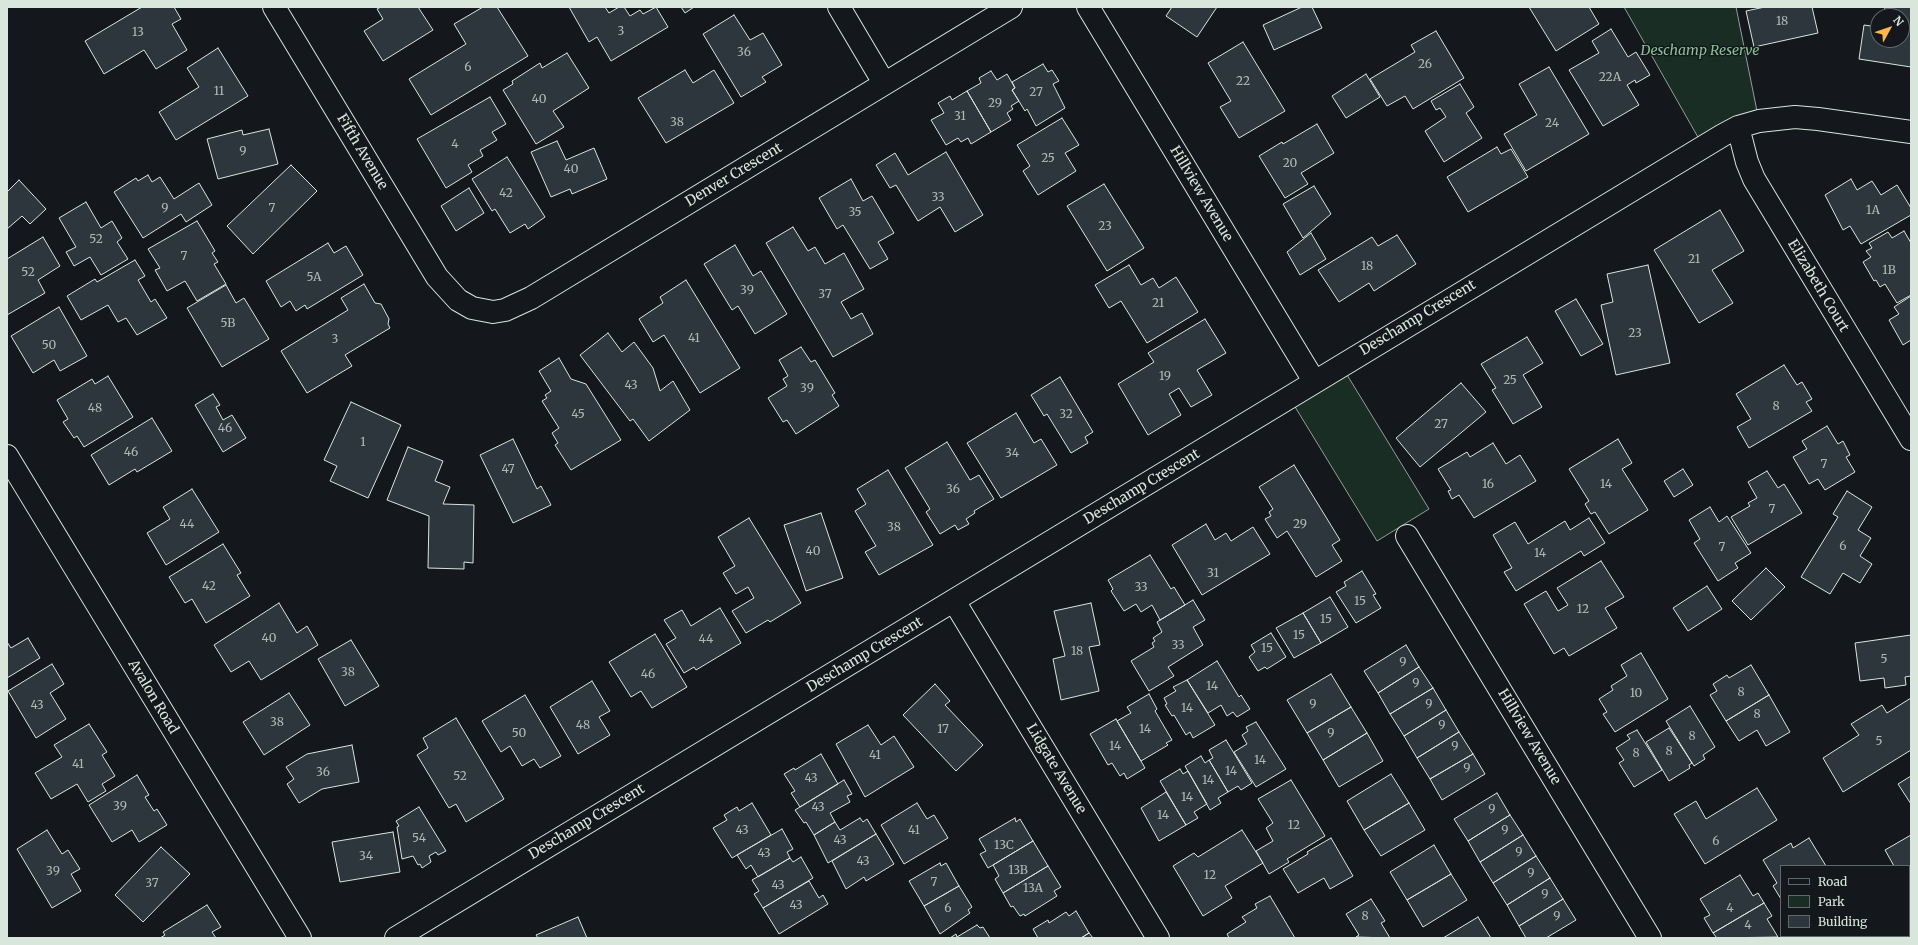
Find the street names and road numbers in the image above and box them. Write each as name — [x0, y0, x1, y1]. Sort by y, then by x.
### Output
street label: Fifth Avenue — [333, 111, 391, 193]
street label: Denver Crescent — [683, 140, 785, 210]
street label: Hillview Avenue — [1166, 143, 1236, 245]
street label: Elizabeth Court — [1784, 237, 1852, 335]
street label: Deschamp Crescent — [1357, 277, 1479, 359]
street label: Deschamp Crescent — [1081, 446, 1203, 528]
street label: Deschamp Crescent — [804, 614, 926, 696]
street label: Avalon Road — [124, 657, 182, 737]
street label: Hillview Avenue — [1494, 686, 1564, 788]
street label: Lidgate Avenue — [1022, 721, 1090, 817]
street label: Deschamp Crescent — [526, 781, 648, 863]

